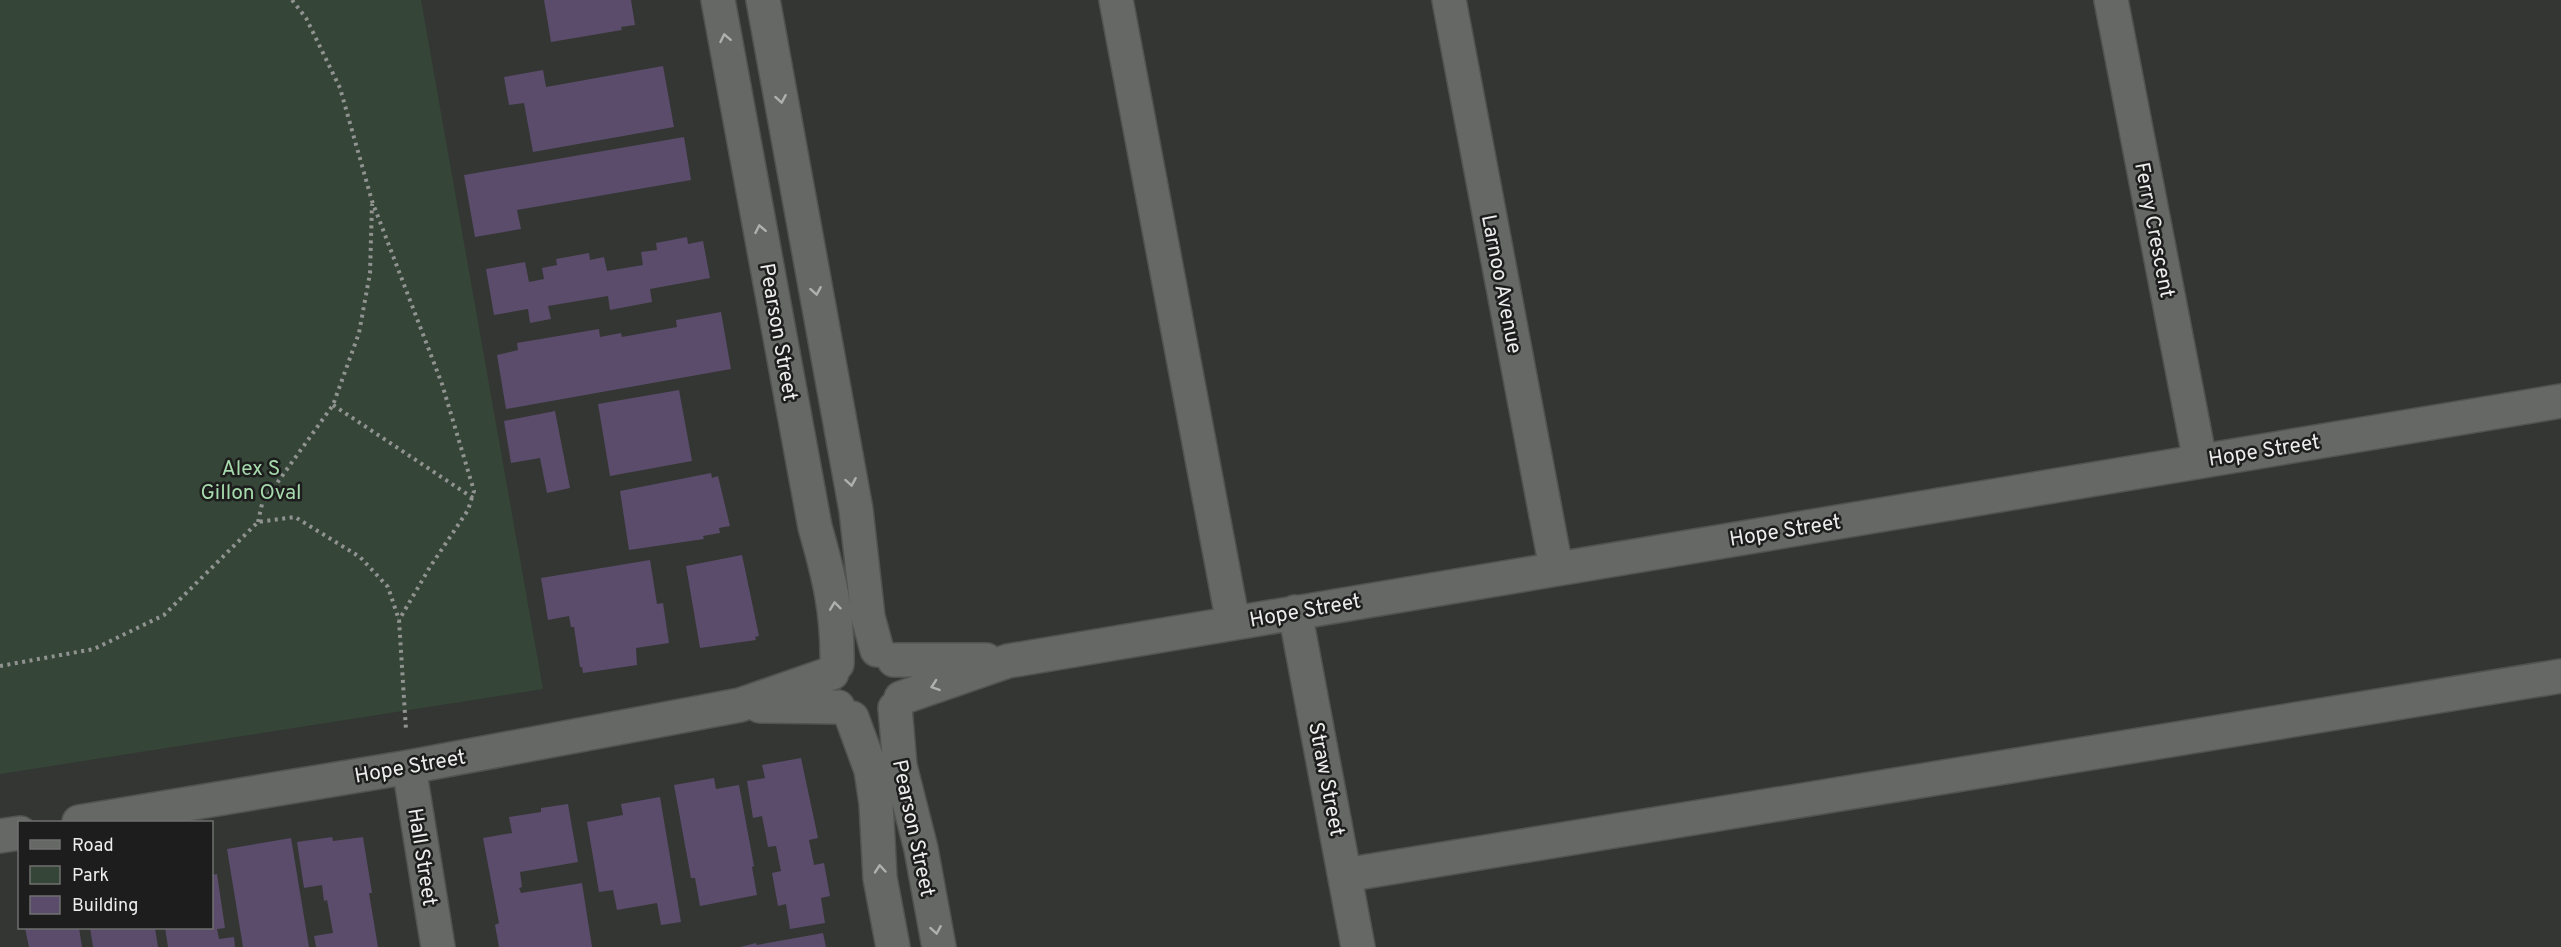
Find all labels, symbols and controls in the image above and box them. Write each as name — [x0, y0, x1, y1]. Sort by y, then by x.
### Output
one-way arrow — [719, 33, 732, 43]
one-way arrow — [774, 94, 787, 104]
street label: Ferry Crescent — [2127, 160, 2180, 300]
street label: Larnoo Avenue — [1474, 212, 1527, 356]
one-way arrow — [754, 225, 767, 235]
street label: Pearson Street — [752, 261, 803, 403]
one-way arrow — [809, 285, 822, 295]
street label: Hope Street — [2207, 429, 2322, 474]
park label: Alex S Gillon Oval — [200, 456, 302, 507]
one-way arrow — [844, 477, 857, 487]
street label: Hope Street — [1728, 509, 1843, 554]
street label: Hope Street — [1247, 588, 1363, 635]
one-way arrow — [829, 601, 841, 610]
one-way arrow — [930, 679, 941, 692]
street label: Straw Street — [1301, 720, 1350, 839]
street label: Hope Street — [352, 744, 468, 791]
street label: Pearson Street — [885, 757, 940, 899]
street label: Hall Street — [400, 806, 443, 908]
legend — [18, 821, 213, 929]
text: Road — [72, 835, 114, 858]
one-way arrow — [873, 864, 886, 873]
text: Park — [72, 865, 109, 888]
text: Building — [72, 895, 138, 918]
one-way arrow — [929, 925, 942, 935]

